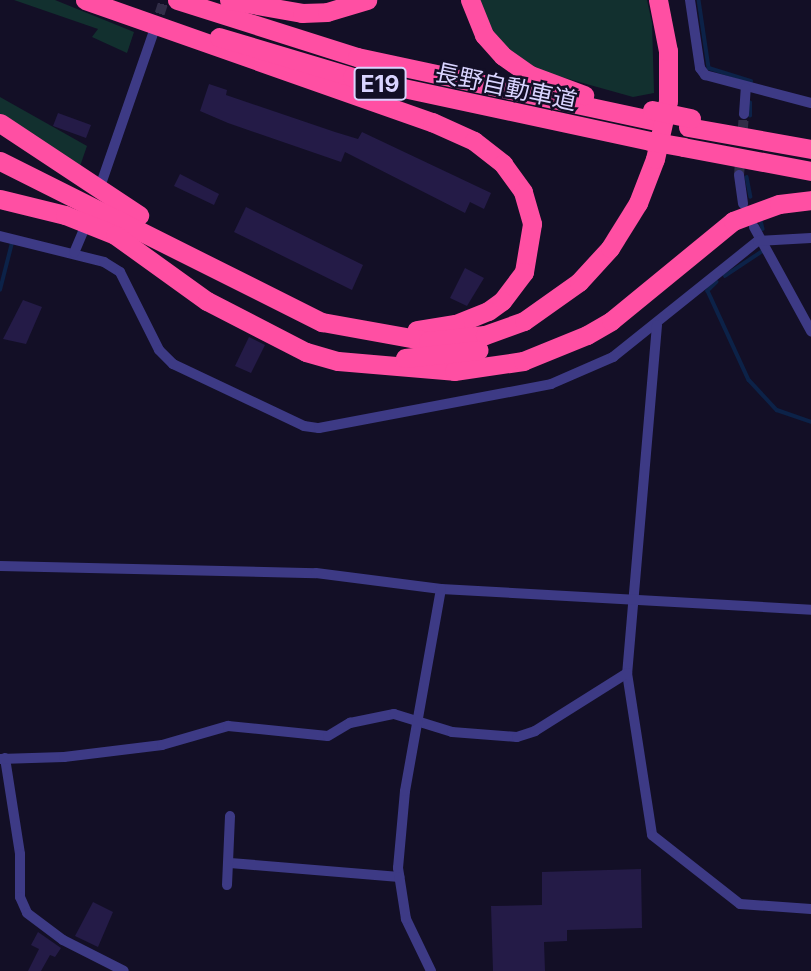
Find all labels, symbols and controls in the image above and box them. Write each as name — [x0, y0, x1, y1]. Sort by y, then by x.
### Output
street label: 長野自動車道 — [433, 58, 579, 116]
road number: E19 — [352, 64, 408, 104]

